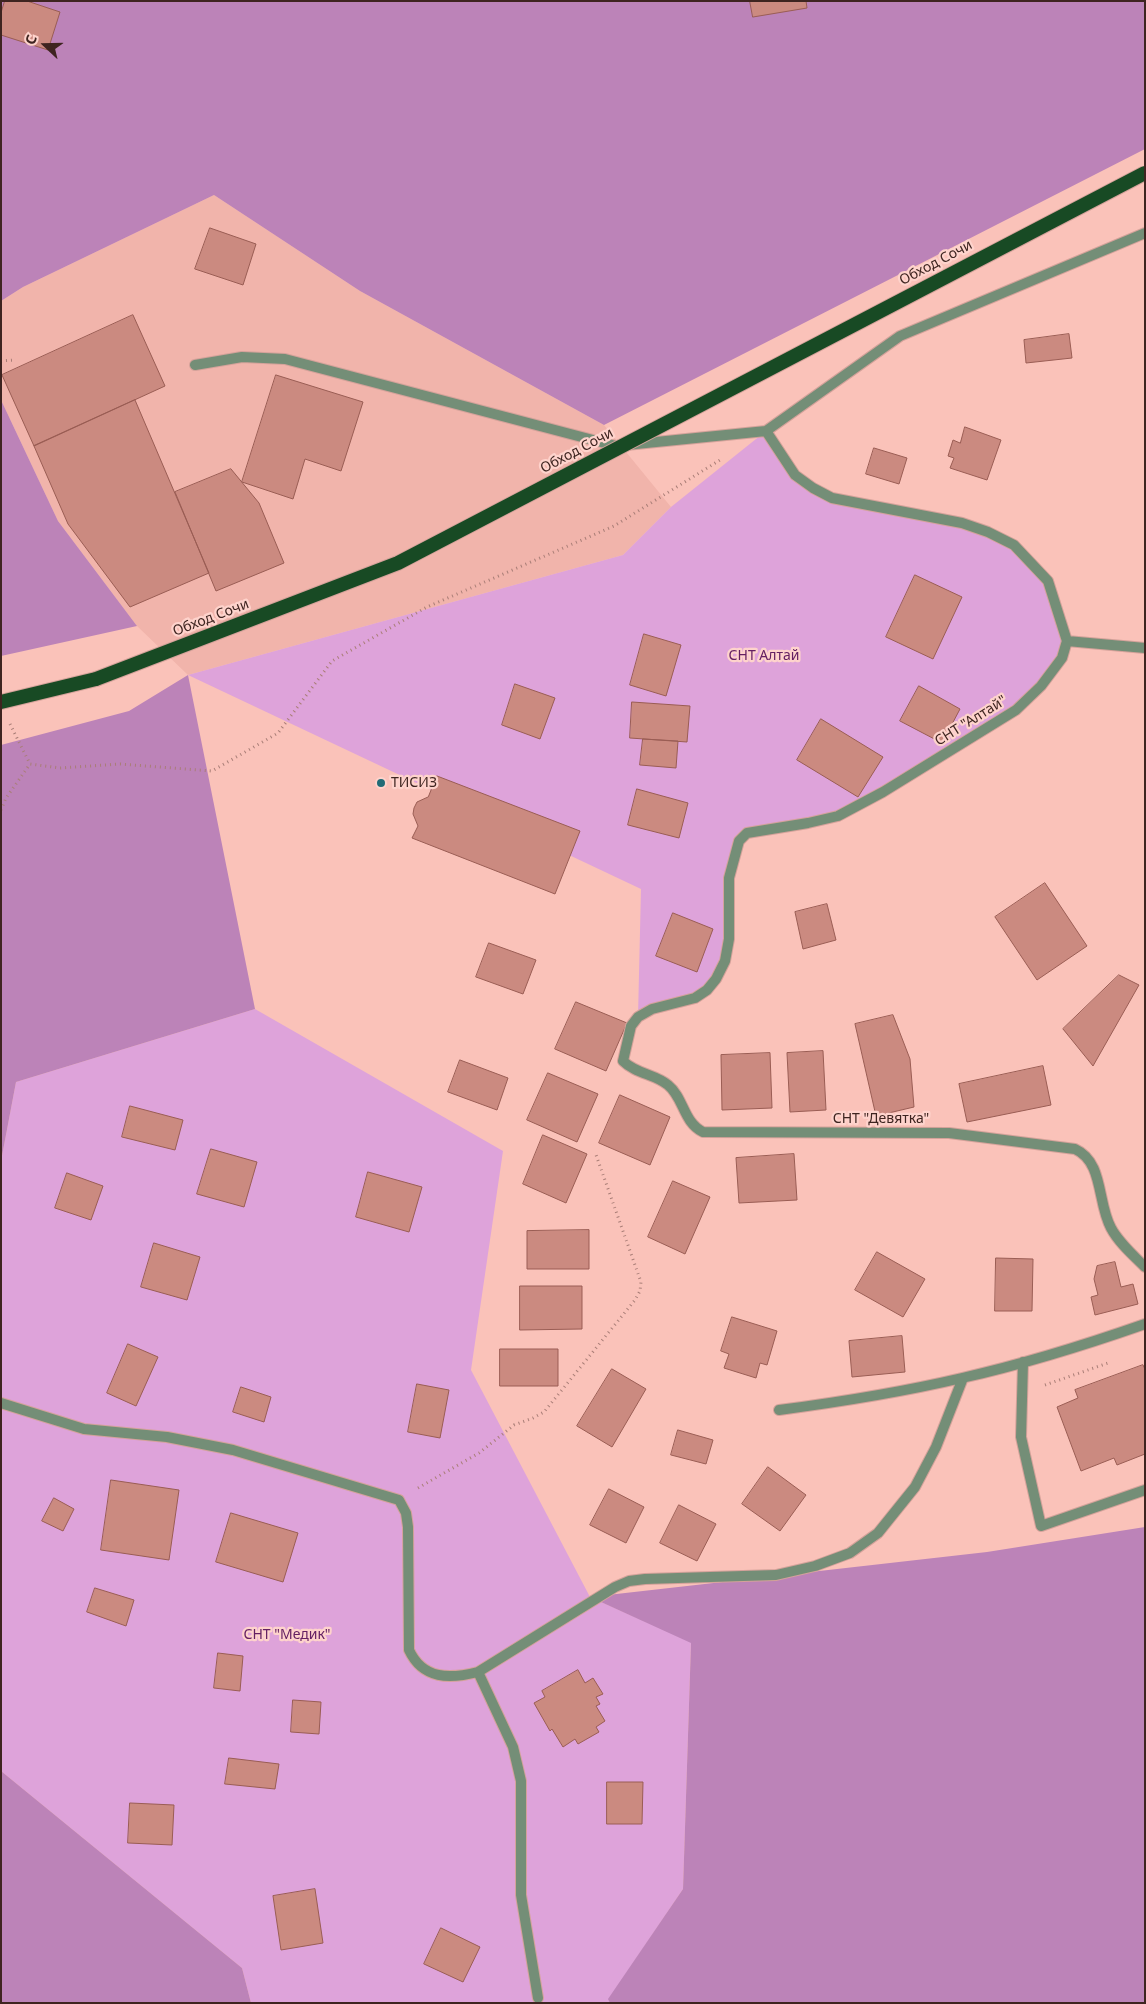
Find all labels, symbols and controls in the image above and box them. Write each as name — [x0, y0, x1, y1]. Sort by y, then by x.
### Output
north arrow — [20, 20, 70, 70]
text: С — [20, 32, 41, 47]
street label: Обход Сочи — [897, 237, 975, 289]
street label: Обход Сочи — [538, 425, 616, 477]
street label: Обход Сочи — [171, 596, 251, 640]
park label: СНТ Алтай — [729, 648, 799, 664]
street label: СНТ "Алтай" — [932, 692, 1010, 750]
place label: ТИСИЗ — [391, 775, 437, 791]
marker: ТИСИЗ — [375, 777, 387, 789]
street label: СНТ "Девятка" — [833, 1111, 929, 1127]
park label: СНТ "Медик" — [243, 1627, 331, 1643]

